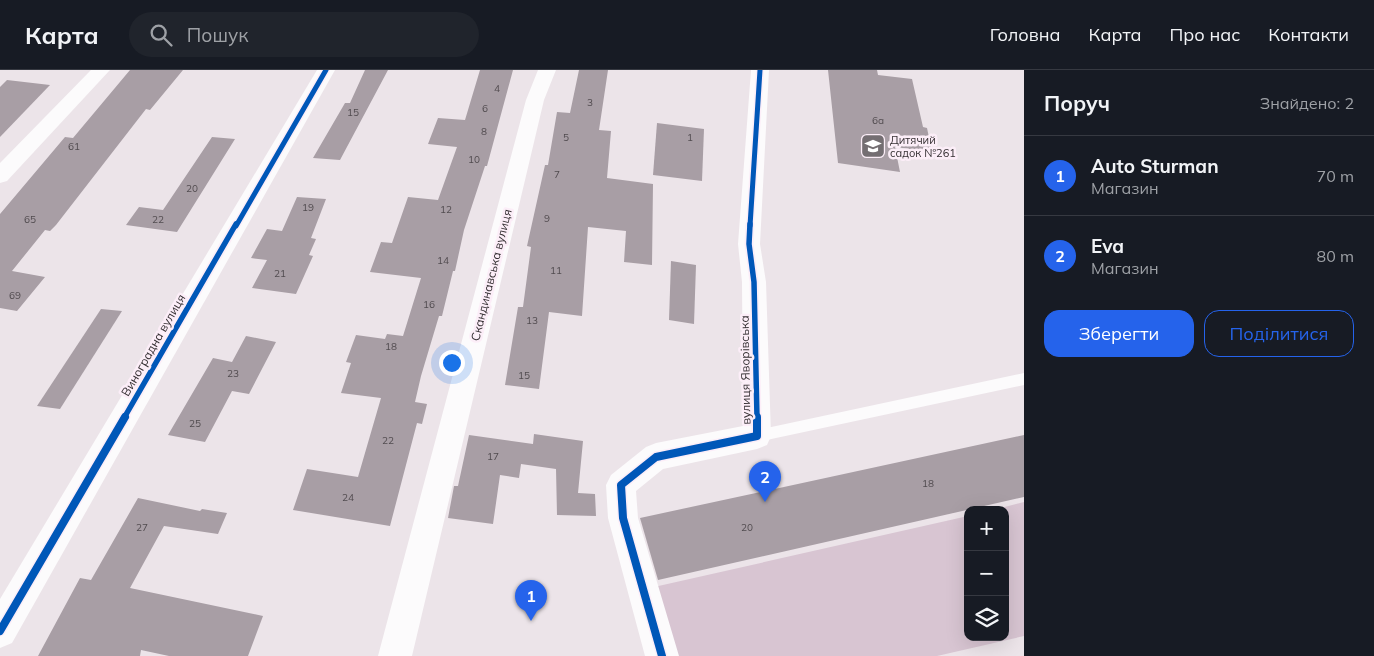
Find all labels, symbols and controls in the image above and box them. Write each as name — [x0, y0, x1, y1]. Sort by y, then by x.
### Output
search box — [129, 12, 479, 57]
text: Карта — [25, 20, 99, 50]
icon: search — [147, 21, 175, 49]
text: Пошук — [187, 23, 248, 47]
text: Головна — [990, 23, 1061, 46]
text: Карта — [1089, 23, 1142, 46]
text: Про нас — [1170, 23, 1240, 46]
text: Контакти — [1268, 23, 1349, 46]
house number: 4 — [494, 82, 500, 95]
text: Поруч — [1044, 90, 1110, 116]
text: Знайдено: 2 — [1260, 93, 1354, 113]
house number: 3 — [587, 96, 593, 109]
house number: 6 — [482, 102, 488, 115]
house number: 15 — [347, 106, 359, 119]
house number: 6а — [872, 114, 884, 127]
house number: 8 — [481, 125, 487, 138]
house number: 5 — [563, 131, 569, 144]
house number: 1 — [687, 131, 693, 144]
school or university icon: Дитячий садок №261 — [860, 133, 886, 159]
place label: Дитячий садок №261 — [890, 133, 956, 160]
house number: 61 — [68, 140, 80, 153]
house number: 10 — [468, 153, 480, 166]
text: Auto Sturman — [1091, 154, 1219, 178]
text: 1 — [1055, 166, 1065, 186]
text: 70 m — [1317, 166, 1354, 186]
house number: 7 — [554, 168, 560, 181]
text: Магазин — [1091, 178, 1159, 198]
house number: 20 — [186, 182, 198, 195]
house number: 19 — [302, 201, 314, 214]
house number: 12 — [440, 203, 452, 216]
street label: Скандинавська вулиця — [467, 208, 515, 342]
house number: 9 — [544, 212, 550, 225]
house number: 65 — [24, 213, 36, 226]
house number: 22 — [152, 213, 164, 226]
text: Eva — [1091, 234, 1124, 258]
text: 2 — [1055, 246, 1065, 266]
text: 80 m — [1317, 246, 1354, 266]
house number: 14 — [437, 254, 449, 267]
text: Магазин — [1091, 258, 1159, 278]
house number: 11 — [550, 264, 562, 277]
house number: 21 — [274, 267, 286, 280]
house number: 69 — [9, 289, 21, 302]
street label: Виноградна вулиця — [118, 291, 188, 399]
house number: 16 — [423, 298, 435, 311]
button: Зберегти — [1044, 310, 1194, 357]
button: Поділитися — [1204, 310, 1354, 357]
house number: 13 — [526, 314, 538, 327]
street label: вулиця Яворівська — [737, 315, 753, 425]
house number: 18 — [385, 340, 397, 353]
your location — [439, 350, 465, 376]
house number: 23 — [227, 367, 239, 380]
house number: 15 — [518, 369, 530, 382]
house number: 25 — [189, 417, 201, 430]
house number: 22 — [382, 434, 394, 447]
house number: 17 — [487, 450, 499, 463]
pin: 2 — [749, 461, 781, 502]
house number: 18 — [922, 477, 934, 490]
house number: 24 — [342, 491, 354, 504]
map controls — [964, 506, 1009, 641]
button: + — [964, 506, 1009, 551]
house number: 27 — [136, 521, 148, 534]
house number: 20 — [741, 521, 753, 534]
button: − — [964, 551, 1009, 596]
pin: 1 — [515, 580, 547, 621]
button: layers — [964, 596, 1009, 641]

